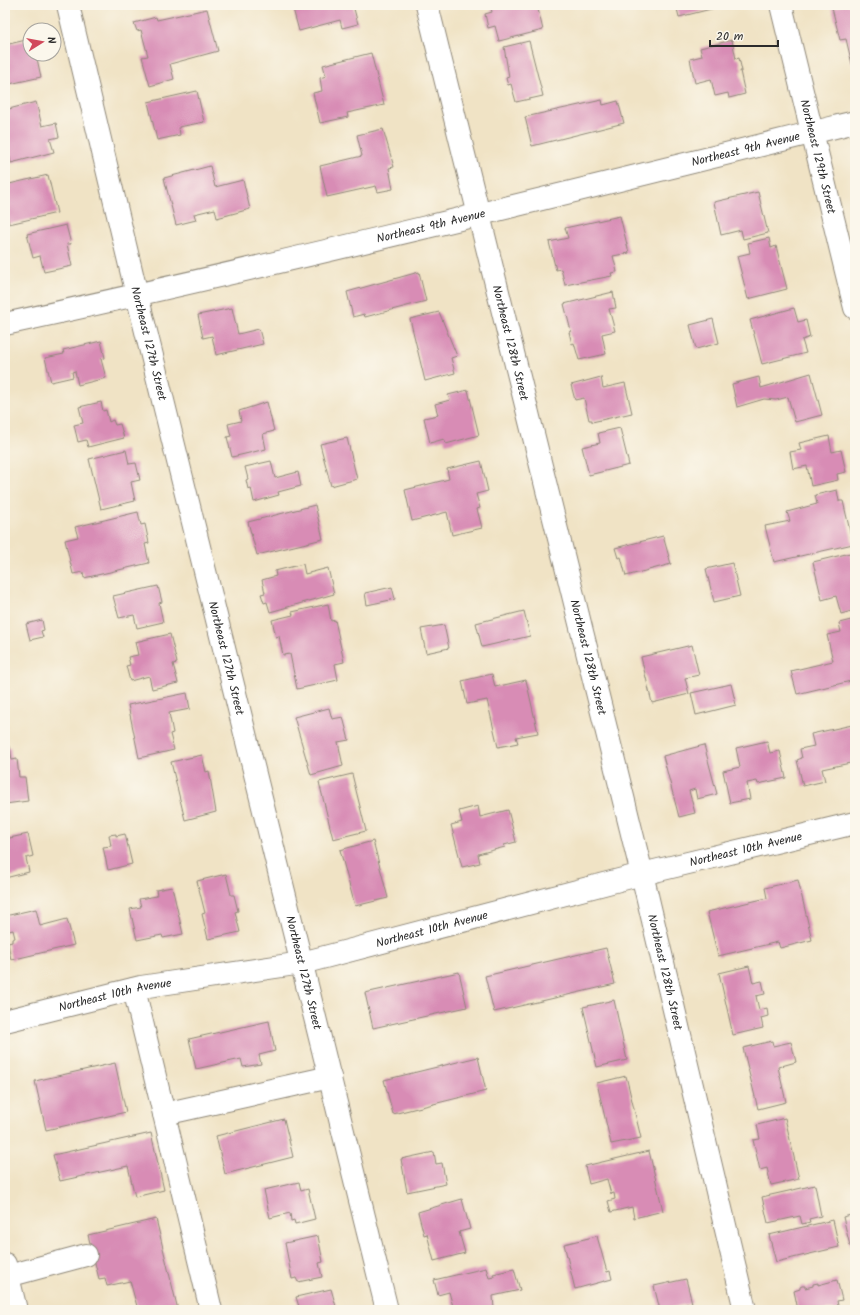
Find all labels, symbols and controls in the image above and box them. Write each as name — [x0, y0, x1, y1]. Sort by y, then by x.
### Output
north arrow — [22, 22, 62, 62]
scale bar — [710, 22, 778, 48]
text: 20 m — [716, 27, 744, 46]
text: N — [41, 35, 60, 45]
street label: Northeast 129th Street — [795, 97, 841, 216]
street label: Northeast 9th Avenue — [689, 126, 803, 172]
street label: Northeast 9th Avenue — [374, 204, 488, 248]
street label: Northeast 128th Street — [487, 283, 534, 403]
street label: Northeast 127th Street — [126, 284, 172, 403]
street label: Northeast 128th Street — [565, 597, 612, 718]
street label: Northeast 127th Street — [203, 599, 250, 717]
street label: Northeast 10th Avenue — [687, 826, 805, 872]
street label: Northeast 10th Avenue — [373, 905, 490, 953]
street label: Northeast 128th Street — [642, 912, 688, 1032]
street label: Northeast 127th Street — [281, 914, 327, 1032]
street label: Northeast 10th Avenue — [56, 973, 173, 1017]

